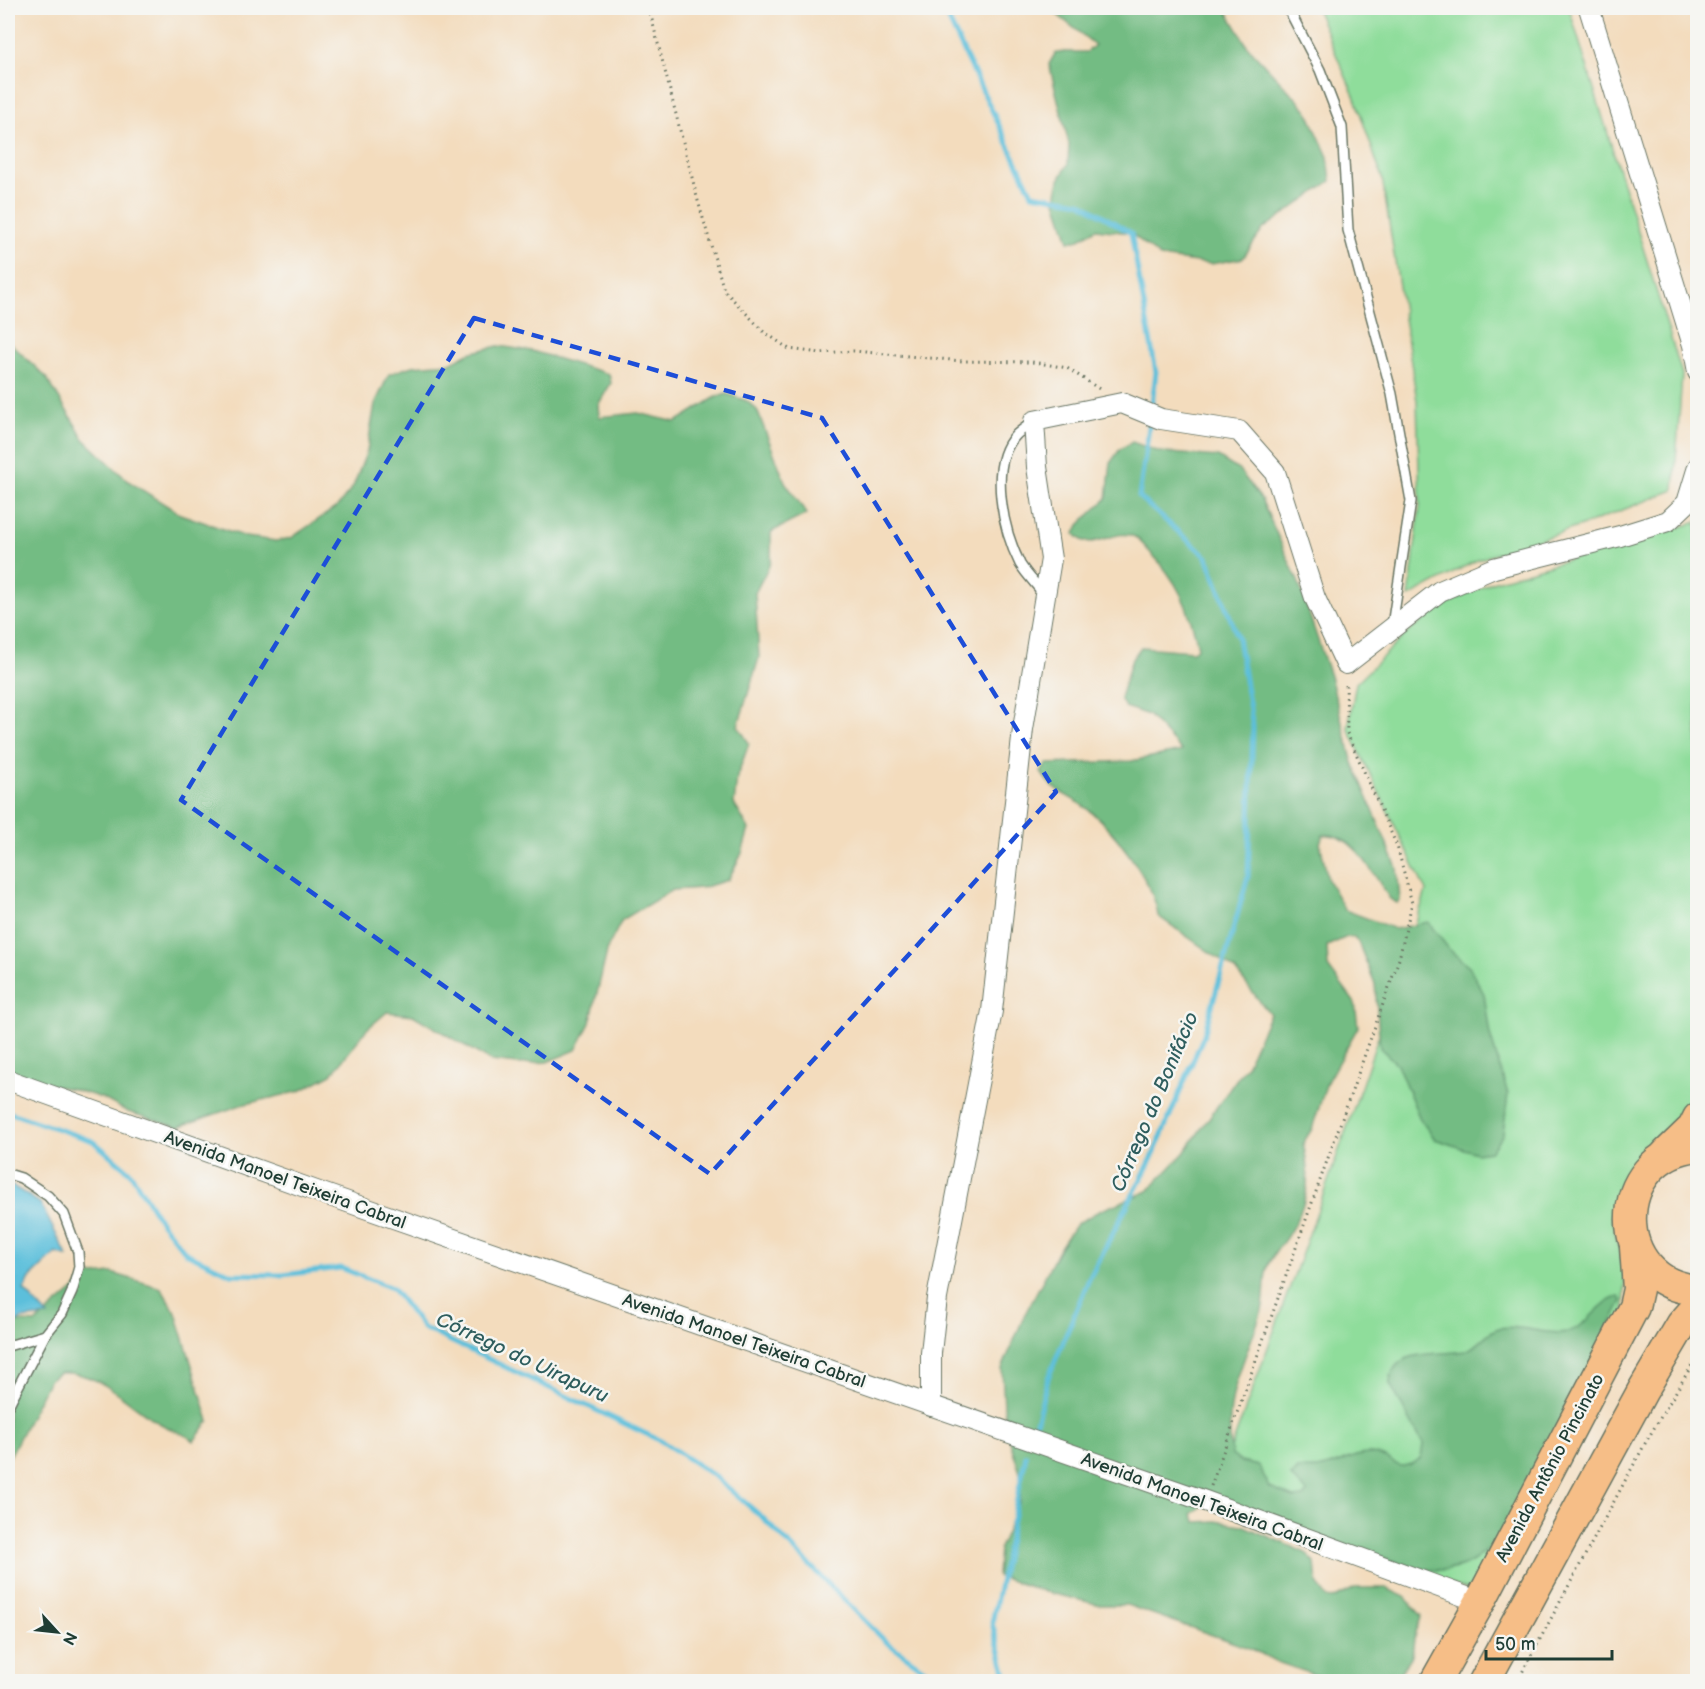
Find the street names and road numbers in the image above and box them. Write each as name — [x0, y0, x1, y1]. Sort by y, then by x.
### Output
street label: Avenida Manoel Teixeira Cabral — [161, 1126, 409, 1234]
street label: Avenida Manoel Teixeira Cabral — [620, 1289, 868, 1393]
street label: Avenida Antônio Pincinato — [1491, 1370, 1609, 1566]
street label: Avenida Manoel Teixeira Cabral — [1078, 1448, 1326, 1556]

